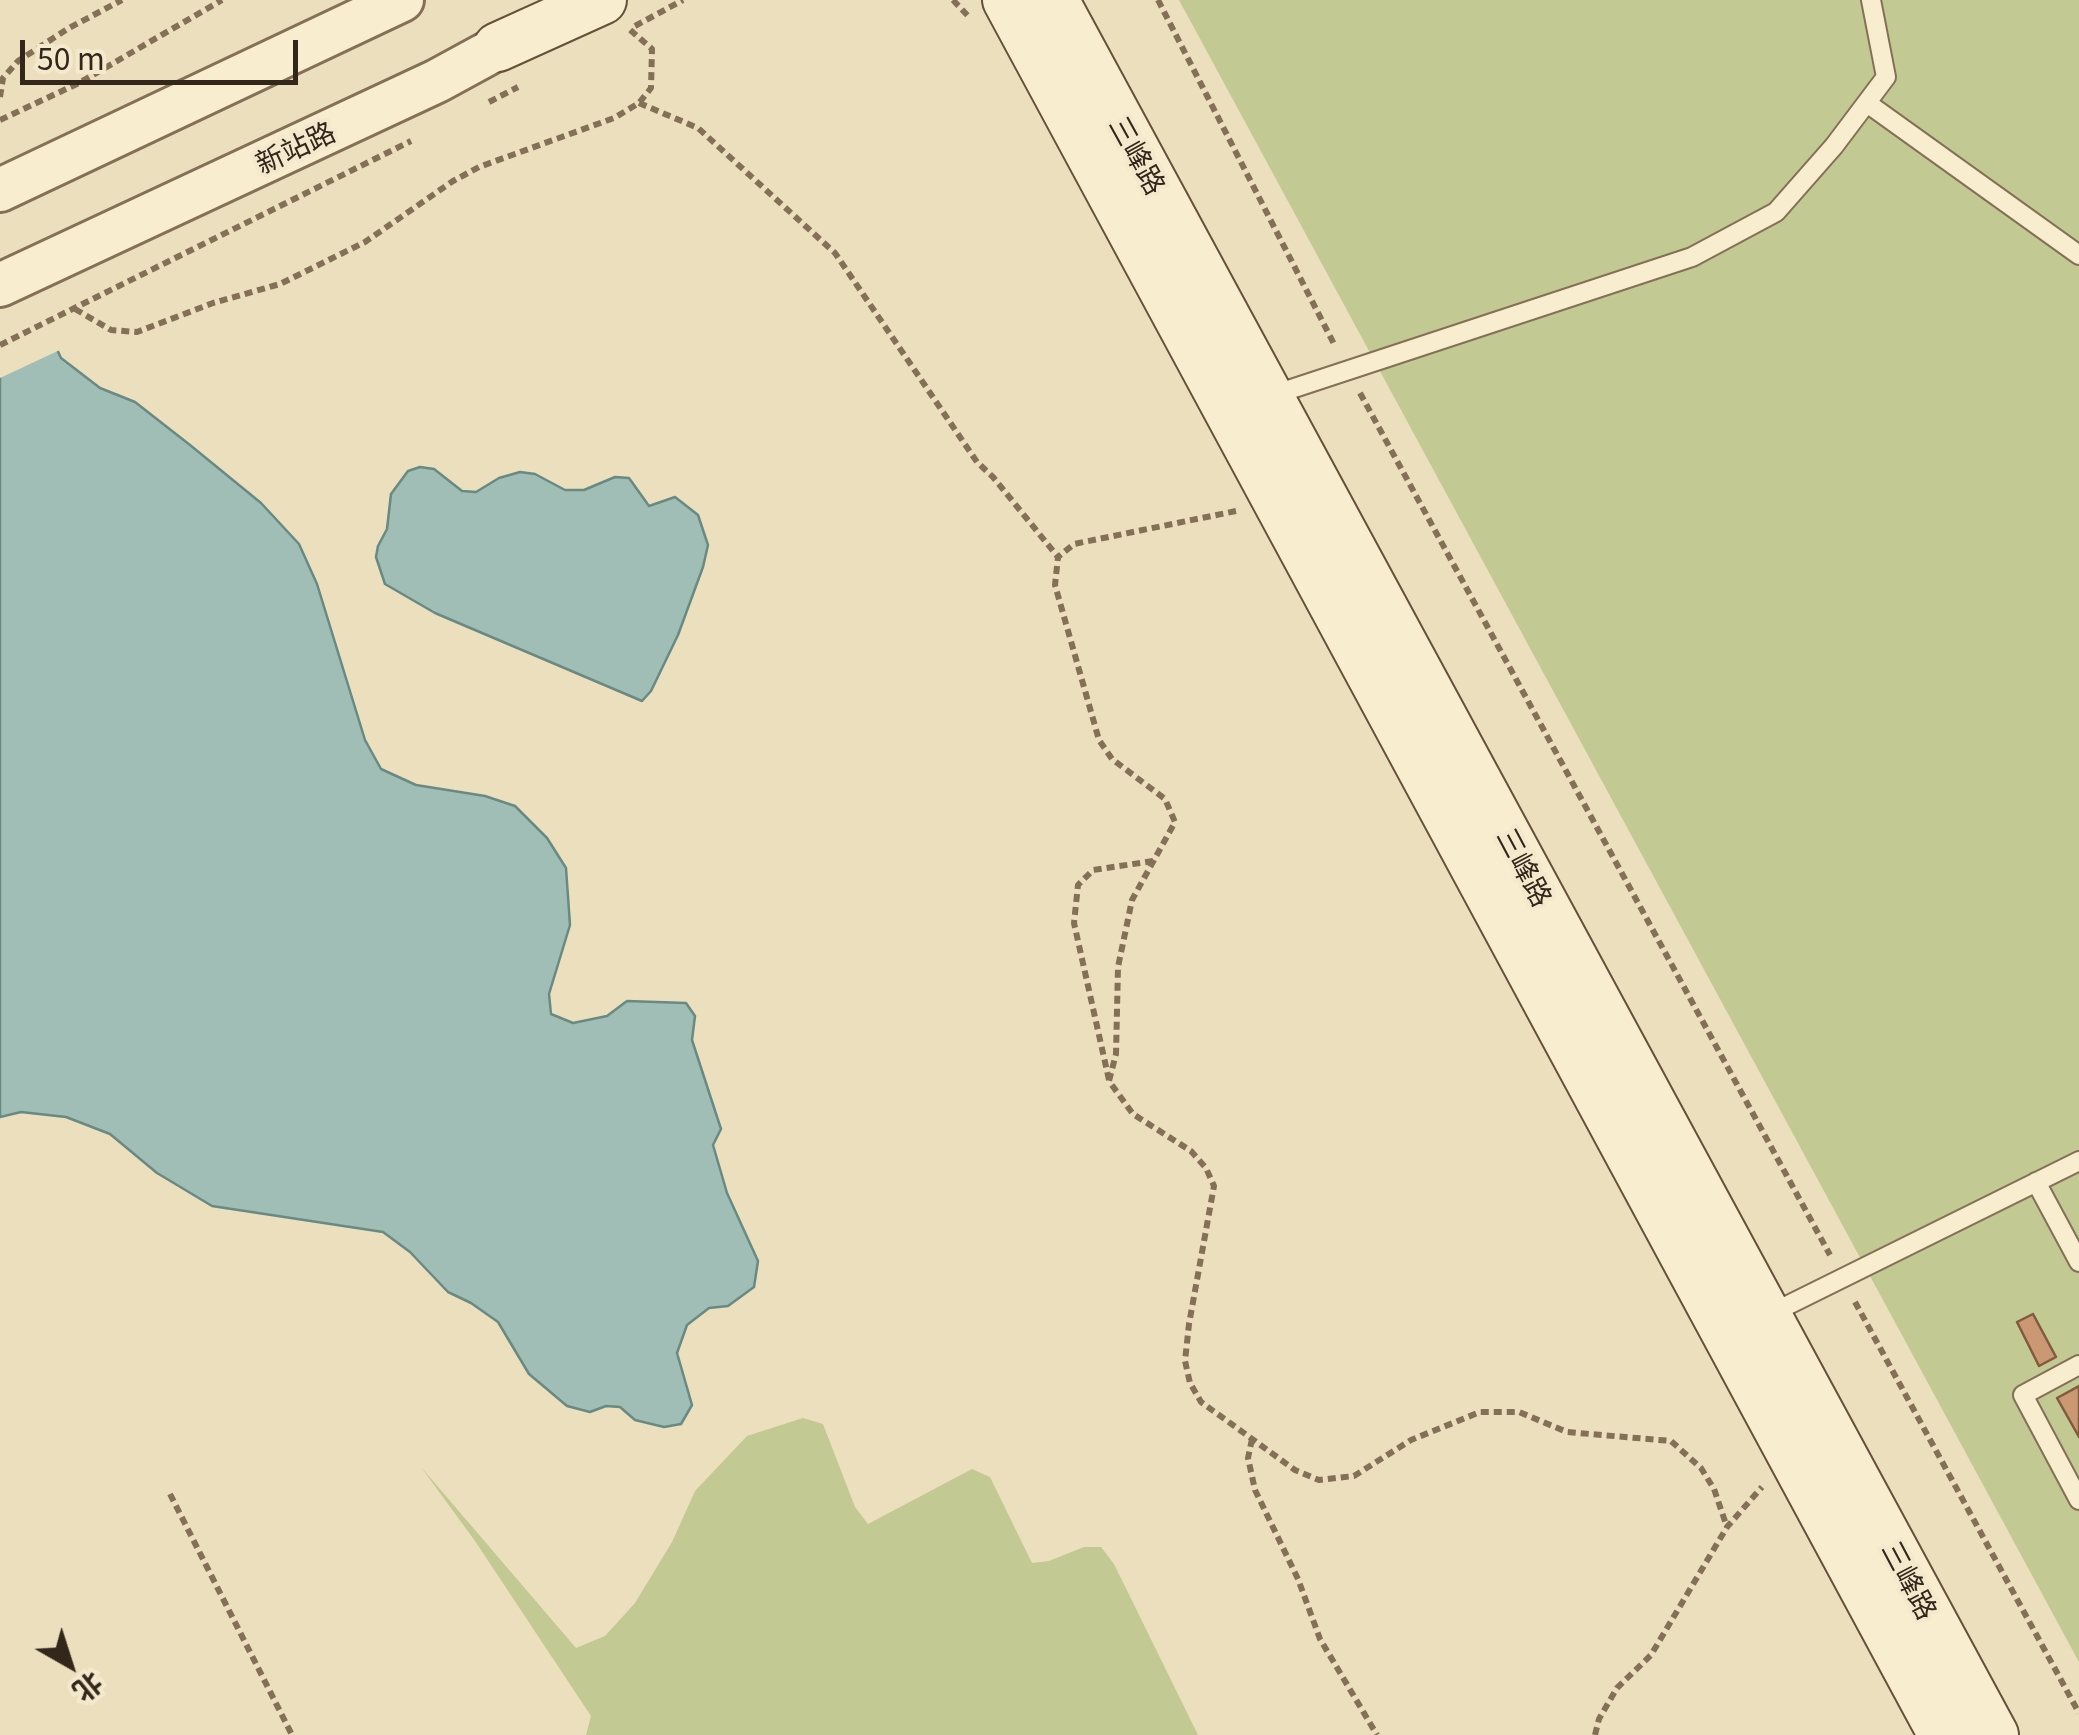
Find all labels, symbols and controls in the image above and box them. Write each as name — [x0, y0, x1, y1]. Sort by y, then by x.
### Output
scale bar — [25, 20, 302, 82]
text: 50 m — [37, 35, 105, 79]
street label: 三峰路 — [1103, 110, 1173, 200]
street label: 新站路 — [250, 114, 340, 180]
street label: 三峰路 — [1490, 822, 1560, 912]
street label: 三峰路 — [1875, 1535, 1945, 1625]
north arrow — [20, 1615, 120, 1715]
text: 北 — [65, 1664, 112, 1713]

